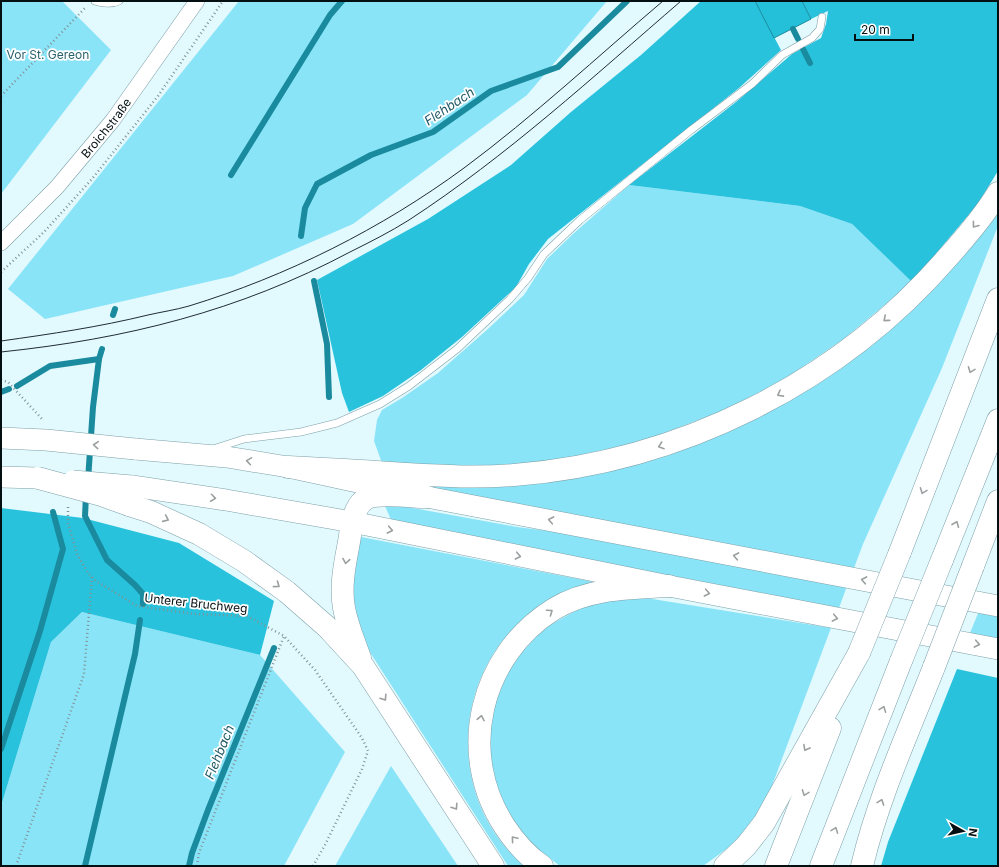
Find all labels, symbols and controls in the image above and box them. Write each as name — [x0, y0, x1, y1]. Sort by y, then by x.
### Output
scale bar — [855, 16, 913, 42]
text: 20 m — [861, 22, 890, 37]
park label: Vor St. Gereon — [7, 47, 89, 62]
water label: Flehbach — [421, 83, 477, 129]
street label: Broichstraße — [77, 95, 134, 161]
one-way arrow — [973, 220, 980, 227]
one-way arrow — [883, 315, 891, 322]
one-way arrow — [967, 367, 975, 374]
one-way arrow — [777, 389, 784, 397]
one-way arrow — [93, 440, 99, 449]
one-way arrow — [658, 441, 665, 450]
one-way arrow — [246, 457, 252, 466]
one-way arrow — [920, 488, 928, 495]
one-way arrow — [209, 493, 216, 502]
one-way arrow — [161, 514, 169, 522]
one-way arrow — [548, 517, 554, 525]
one-way arrow — [952, 521, 960, 528]
one-way arrow — [387, 525, 393, 534]
one-way arrow — [514, 551, 521, 559]
one-way arrow — [733, 552, 739, 560]
one-way arrow — [342, 558, 350, 564]
one-way arrow — [860, 577, 867, 585]
one-way arrow — [273, 580, 280, 587]
one-way arrow — [704, 589, 711, 597]
street label: Unterer Bruchweg — [144, 590, 248, 616]
one-way arrow — [546, 609, 553, 617]
one-way arrow — [832, 613, 838, 621]
one-way arrow — [974, 640, 980, 648]
one-way arrow — [379, 694, 386, 701]
one-way arrow — [878, 705, 886, 712]
one-way arrow — [477, 715, 485, 721]
water label: Flehbach — [201, 722, 237, 781]
one-way arrow — [804, 744, 811, 751]
one-way arrow — [801, 790, 809, 797]
one-way arrow — [876, 799, 885, 806]
one-way arrow — [450, 803, 458, 810]
north arrow — [943, 811, 983, 851]
one-way arrow — [831, 826, 839, 833]
text: N — [965, 827, 980, 838]
one-way arrow — [511, 837, 518, 844]

